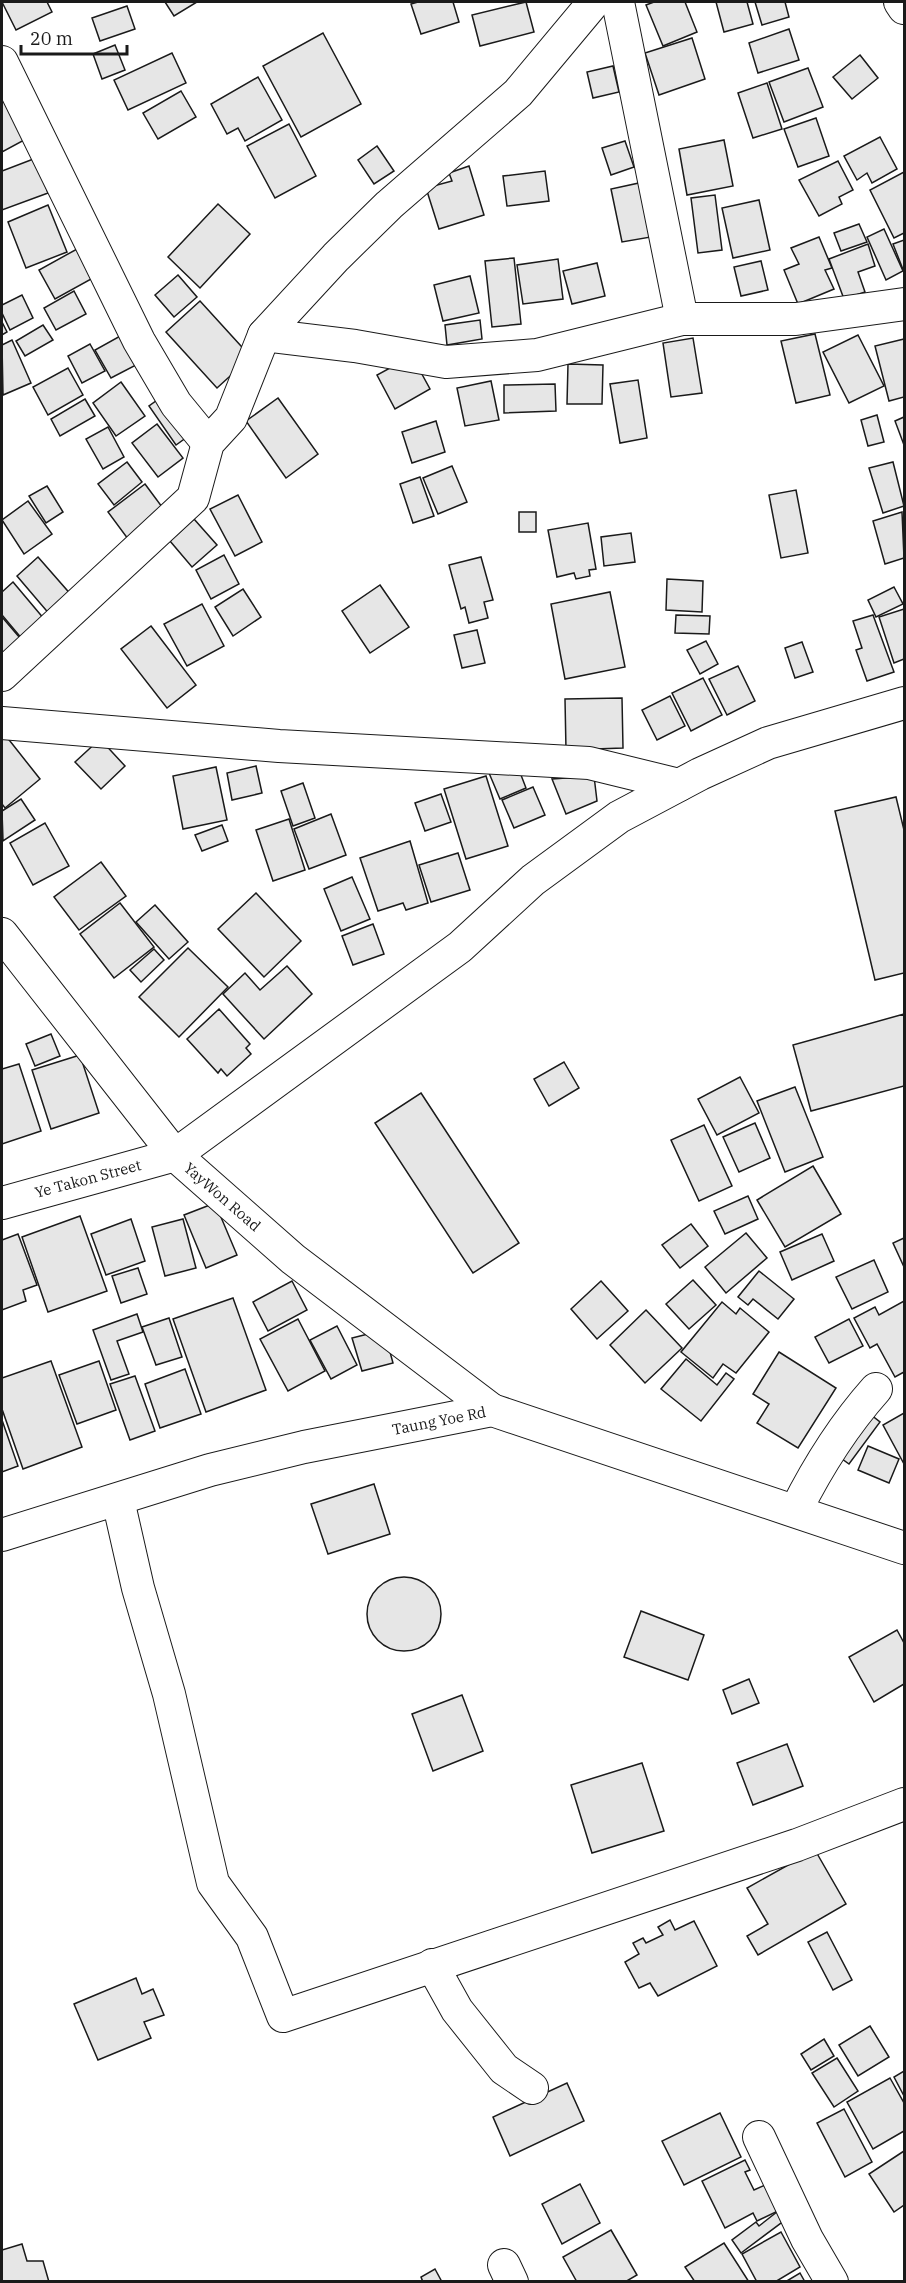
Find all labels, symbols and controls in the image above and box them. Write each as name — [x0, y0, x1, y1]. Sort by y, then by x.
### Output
scale bar — [21, 18, 128, 56]
text: 20 m — [30, 27, 73, 50]
street label: Ye Takon Street — [33, 1155, 143, 1202]
street label: YayWon Road — [180, 1158, 265, 1235]
street label: Taung Yoe Rd — [390, 1402, 488, 1439]

